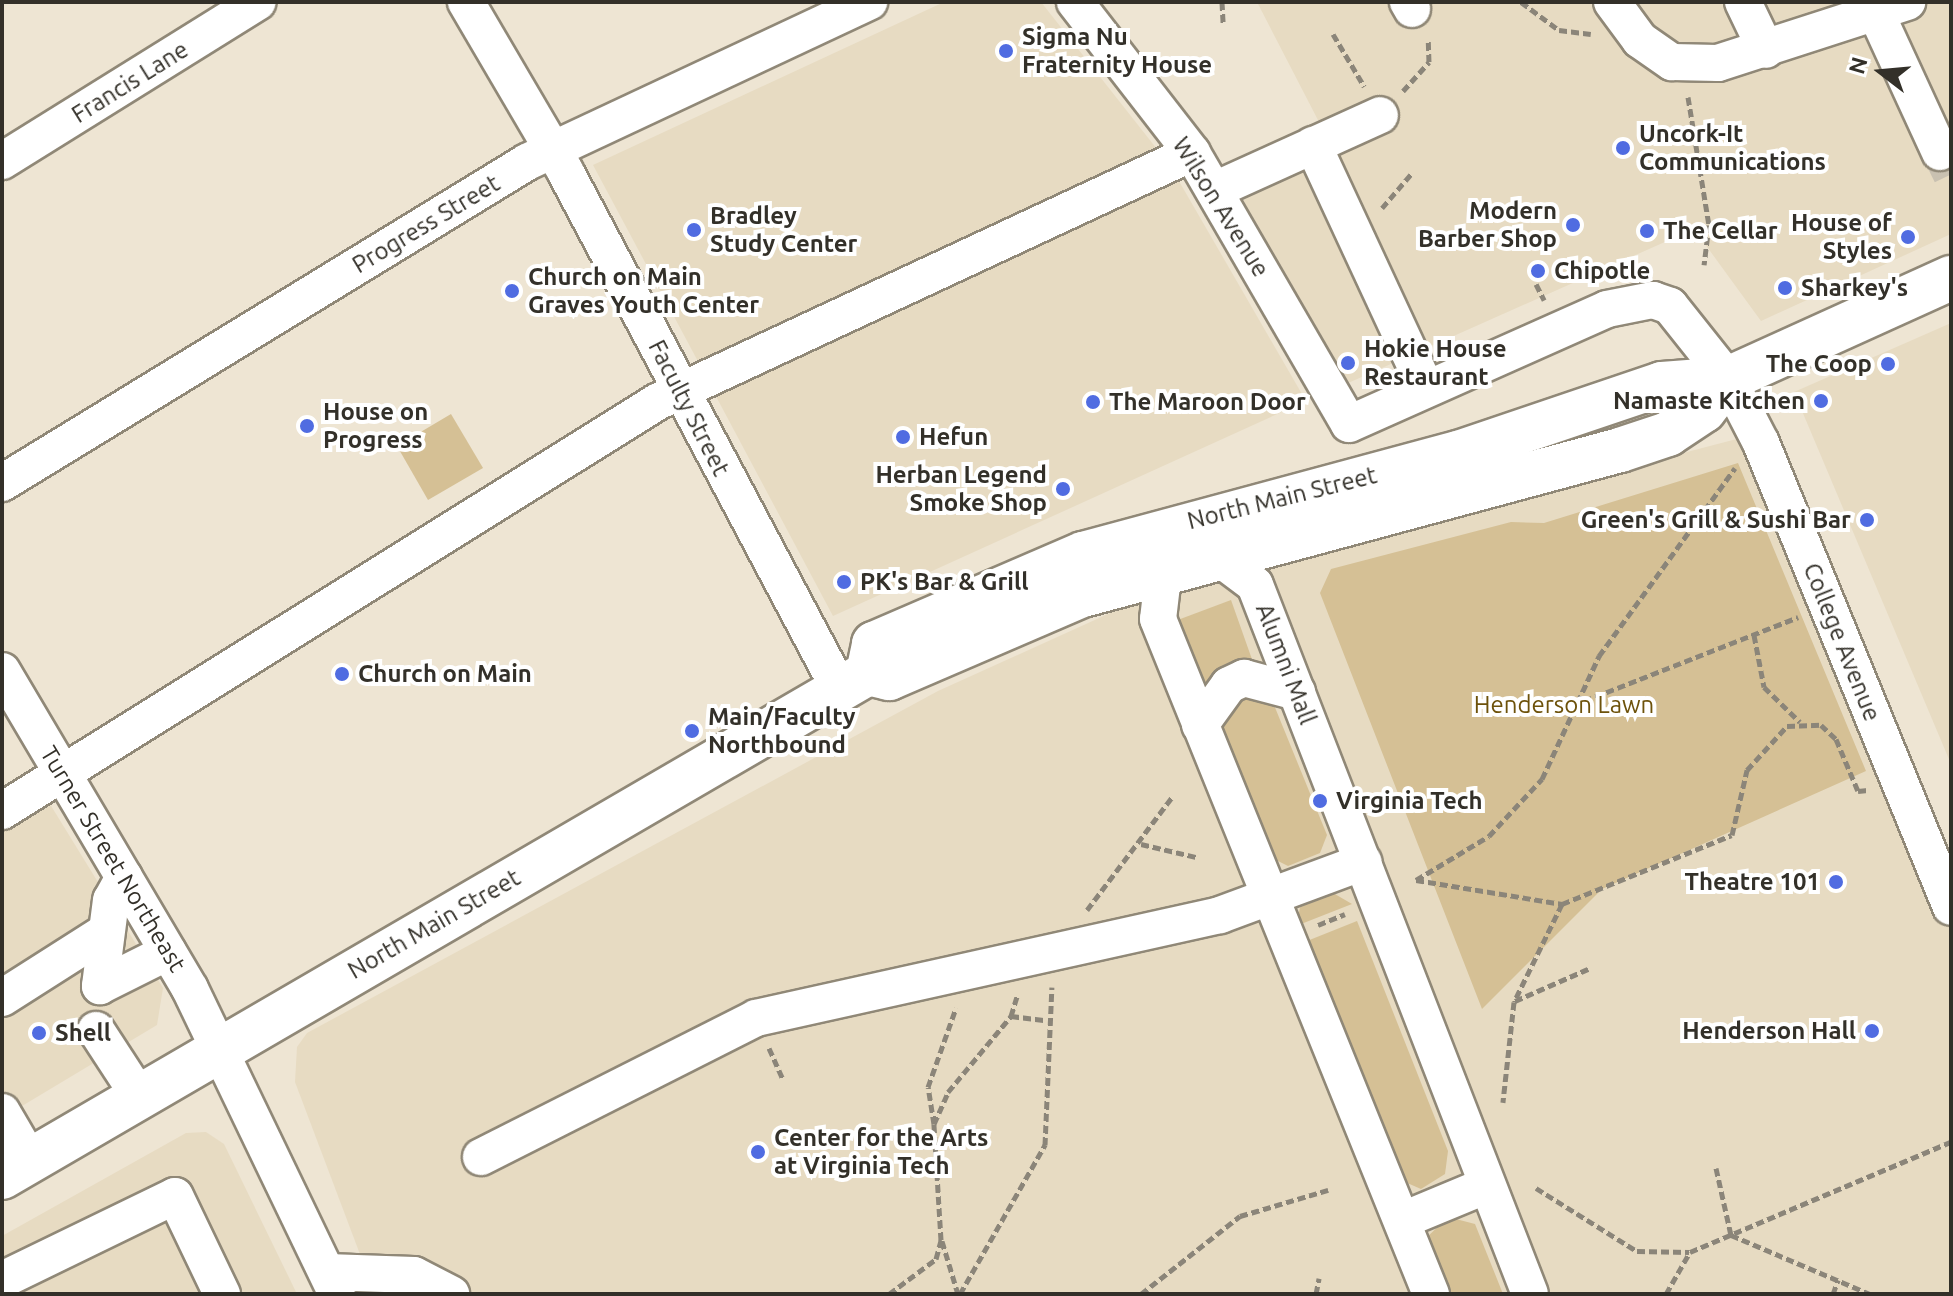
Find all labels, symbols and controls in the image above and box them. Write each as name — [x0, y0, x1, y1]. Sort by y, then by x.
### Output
place label: Sigma Nu Fraternity House — [1022, 23, 1212, 79]
north arrow — [1841, 32, 1921, 112]
street label: Francis Lane — [66, 35, 194, 129]
marker: Sigma Nu Fraternity House — [997, 42, 1015, 60]
text: N — [1843, 54, 1872, 77]
place label: Uncork-It Communications — [1639, 120, 1826, 176]
street label: Wilson Avenue — [1167, 132, 1275, 282]
marker: Uncork-It Communications — [1614, 139, 1632, 157]
street label: Progress Street — [347, 169, 505, 279]
place label: Modern Barber Shop — [1418, 197, 1557, 253]
place label: Bradley Study Center — [710, 202, 857, 258]
place label: House of Styles — [1791, 209, 1892, 265]
marker: Modern Barber Shop — [1564, 216, 1582, 234]
place label: The Cellar — [1663, 217, 1778, 245]
marker: Bradley Study Center — [685, 221, 703, 239]
marker: The Cellar — [1638, 222, 1656, 240]
marker: House of Styles — [1899, 228, 1917, 246]
place label: Chipotle — [1554, 257, 1650, 285]
marker: Chipotle — [1529, 262, 1547, 280]
place label: Church on Main Graves Youth Center — [528, 263, 759, 319]
place label: Sharkey's — [1801, 274, 1908, 302]
marker: Sharkey's — [1776, 279, 1794, 297]
marker: Church on Main Graves Youth Center — [503, 282, 521, 300]
street label: Faculty Street — [642, 335, 736, 481]
place label: Hokie House Restaurant — [1364, 335, 1507, 391]
place label: The Coop — [1766, 350, 1872, 378]
marker: Hokie House Restaurant — [1339, 354, 1357, 372]
marker: The Coop — [1879, 355, 1897, 373]
place label: Namaste Kitchen — [1613, 387, 1805, 415]
place label: The Maroon Door — [1109, 388, 1306, 416]
marker: Namaste Kitchen — [1812, 392, 1830, 410]
marker: The Maroon Door — [1084, 393, 1102, 411]
place label: House on Progress — [323, 398, 428, 454]
marker: House on Progress — [298, 417, 316, 435]
place label: Hefun — [919, 423, 988, 451]
marker: Hefun — [894, 428, 912, 446]
place label: Herban Legend Smoke Shop — [875, 461, 1047, 517]
street label: North Main Street — [1184, 461, 1380, 535]
marker: Herban Legend Smoke Shop — [1054, 480, 1072, 498]
place label: Green's Grill & Sushi Bar — [1581, 506, 1851, 534]
marker: Green's Grill & Sushi Bar — [1858, 511, 1876, 529]
street label: College Avenue — [1797, 559, 1887, 725]
place label: PK's Bar & Grill — [860, 568, 1029, 596]
marker: PK's Bar & Grill — [835, 573, 853, 591]
street label: Alumni Mall — [1250, 600, 1322, 728]
place label: Church on Main — [358, 660, 532, 688]
marker: Church on Main — [333, 665, 351, 683]
park label: Henderson Lawn — [1474, 691, 1654, 719]
place label: Main/Faculty Northbound — [708, 703, 855, 759]
marker: Main/Faculty Northbound — [683, 722, 701, 740]
street label: Turner Street Northeast — [34, 741, 192, 977]
place label: Virginia Tech — [1336, 787, 1483, 815]
marker: Virginia Tech — [1311, 792, 1329, 810]
street label: North Main Street — [343, 863, 525, 985]
place label: Theatre 101 — [1685, 868, 1820, 896]
marker: Theatre 101 — [1827, 873, 1845, 891]
place label: Henderson Hall — [1682, 1017, 1856, 1045]
place label: Shell — [55, 1019, 111, 1047]
marker: Henderson Hall — [1863, 1022, 1881, 1040]
marker: Shell — [30, 1024, 48, 1042]
place label: Center for the Arts at Virginia Tech — [774, 1124, 988, 1180]
marker: Center for the Arts at Virginia Tech — [749, 1143, 767, 1161]

